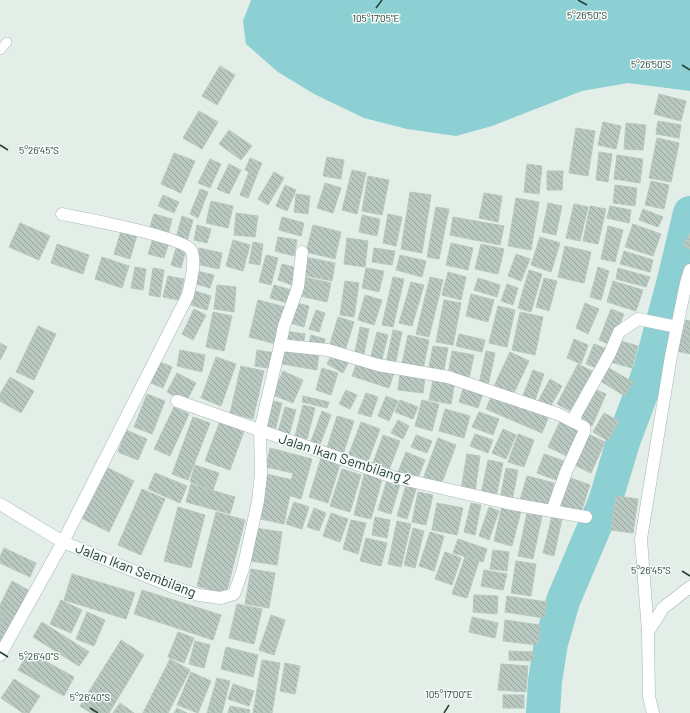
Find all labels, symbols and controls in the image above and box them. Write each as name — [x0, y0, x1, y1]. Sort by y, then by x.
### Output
text: 5°26'50"S — [567, 9, 607, 21]
text: 105°17'05"E — [352, 12, 400, 24]
text: 5°26'50"S — [631, 58, 671, 70]
text: 5°26'45"S — [19, 144, 59, 156]
street label: Jalan Ikan Sembilang 2 — [277, 429, 413, 488]
street label: Jalan Ikan Sembilang — [73, 539, 199, 600]
text: 5°26'45"S — [631, 564, 671, 576]
text: 5°26'40"S — [19, 650, 59, 662]
text: 105°17'00"E — [425, 688, 473, 700]
text: 5°26'40"S — [70, 691, 110, 703]

